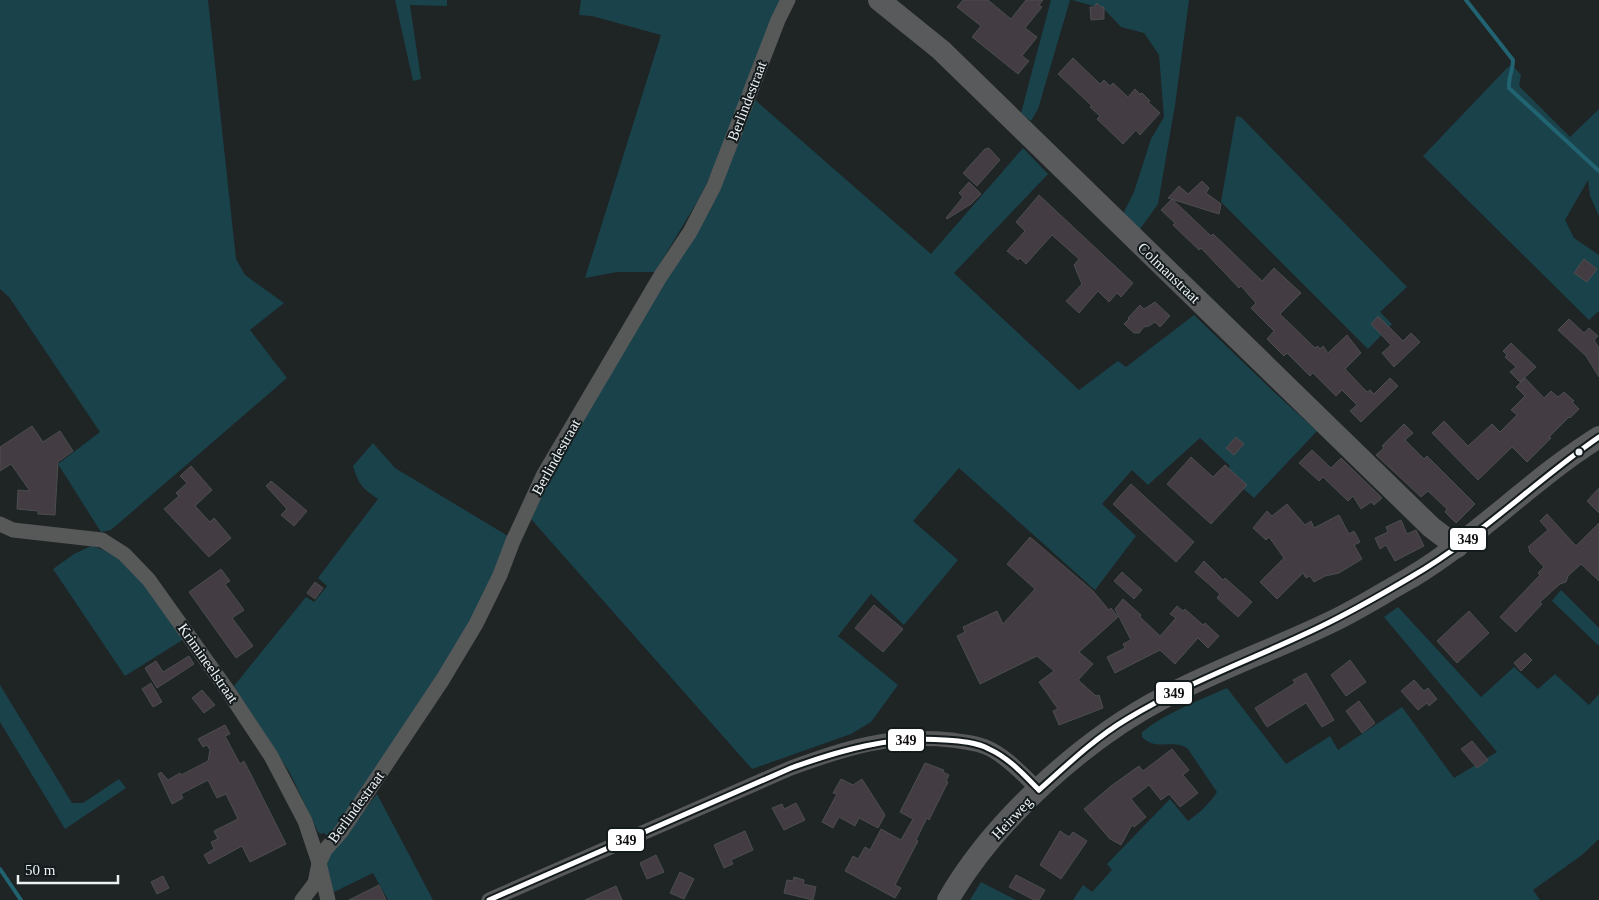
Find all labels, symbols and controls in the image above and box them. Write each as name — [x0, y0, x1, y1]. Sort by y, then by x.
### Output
street label: Berlindestraat — [724, 58, 770, 143]
street label: Colmanstraat — [1135, 239, 1204, 307]
street label: Berlindestraat — [529, 416, 584, 498]
unlabelled marker — [1574, 447, 1584, 457]
line badge: 349 — [1449, 527, 1487, 551]
text: 349 — [1458, 532, 1479, 547]
street label: Krimineelstraat — [175, 620, 242, 706]
line badge: 349 — [1155, 681, 1193, 705]
text: 349 — [1164, 686, 1185, 701]
line badge: 349 — [887, 728, 925, 752]
text: 349 — [896, 733, 917, 748]
street label: Berlindestraat — [325, 768, 388, 846]
street label: Heirweg — [989, 793, 1036, 842]
line badge: 349 — [607, 828, 645, 852]
text: 349 — [616, 833, 637, 848]
scale bar — [18, 852, 118, 884]
text: 50 m — [25, 862, 56, 878]

